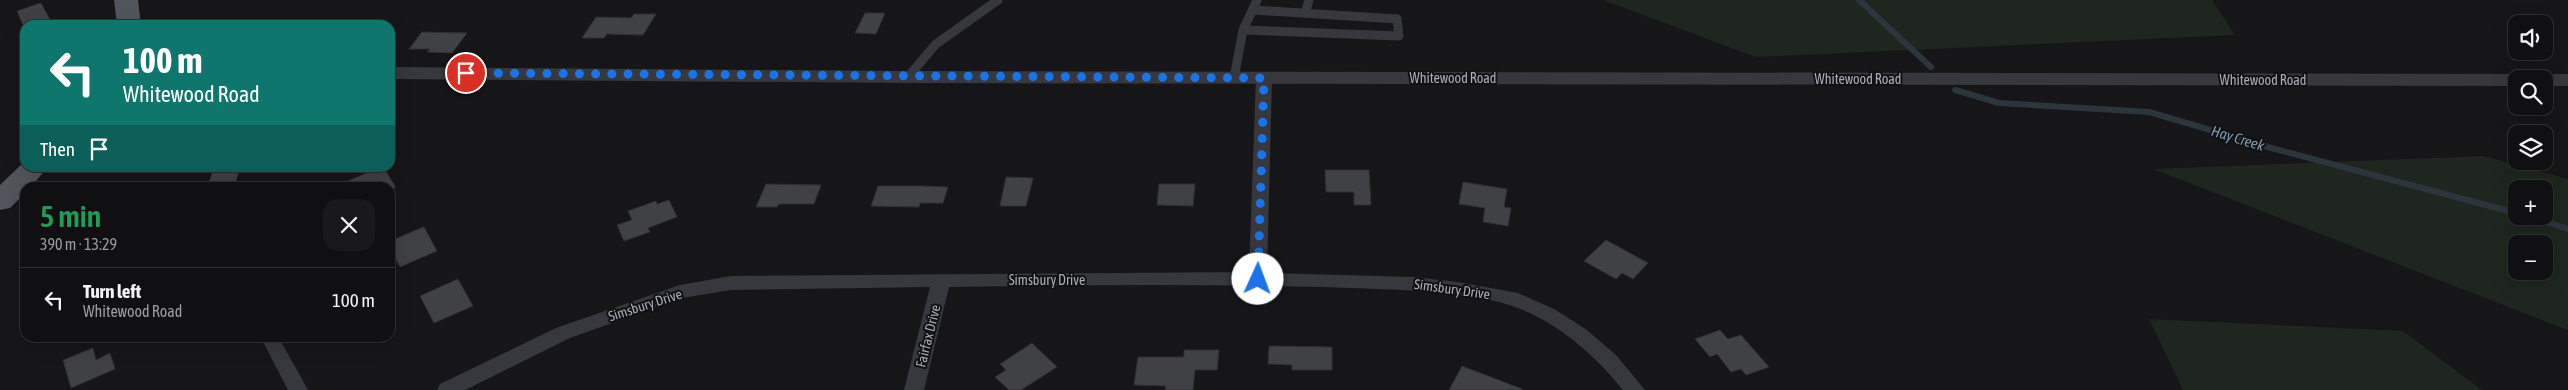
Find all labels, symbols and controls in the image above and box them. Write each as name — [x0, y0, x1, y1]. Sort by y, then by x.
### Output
map controls — [2508, 15, 2553, 280]
button: sound — [2508, 15, 2553, 60]
icon: left — [40, 40, 105, 105]
text: 100 m — [123, 40, 202, 80]
pin — [445, 52, 487, 94]
icon: arrive — [452, 59, 480, 87]
street label: Whitewood Road — [1410, 70, 1496, 86]
button: search — [2508, 70, 2553, 115]
street label: Whitewood Road — [1815, 71, 1901, 87]
street label: Whitewood Road — [2220, 72, 2306, 88]
text: Whitewood Road — [123, 81, 260, 107]
water label: Hay Creek — [2209, 122, 2267, 154]
button: layers — [2508, 125, 2553, 170]
icon: arrive — [85, 135, 113, 163]
text: Then — [40, 138, 75, 160]
button: + — [2508, 180, 2553, 225]
text: 5 min — [40, 199, 101, 233]
button: close — [323, 199, 375, 251]
text: 390 m · 13:29 — [40, 235, 117, 253]
button: − — [2508, 235, 2553, 280]
position arrow — [1231, 252, 1283, 304]
street label: Simsbury Drive — [1009, 272, 1085, 288]
street label: Simsbury Drive — [1413, 276, 1491, 302]
text: Turn left — [83, 280, 141, 302]
icon: left — [40, 286, 68, 314]
street label: Simsbury Drive — [606, 286, 684, 324]
text: 100 m — [332, 289, 375, 311]
text: Whitewood Road — [83, 302, 182, 320]
street label: Fairfax Drive — [912, 303, 944, 369]

